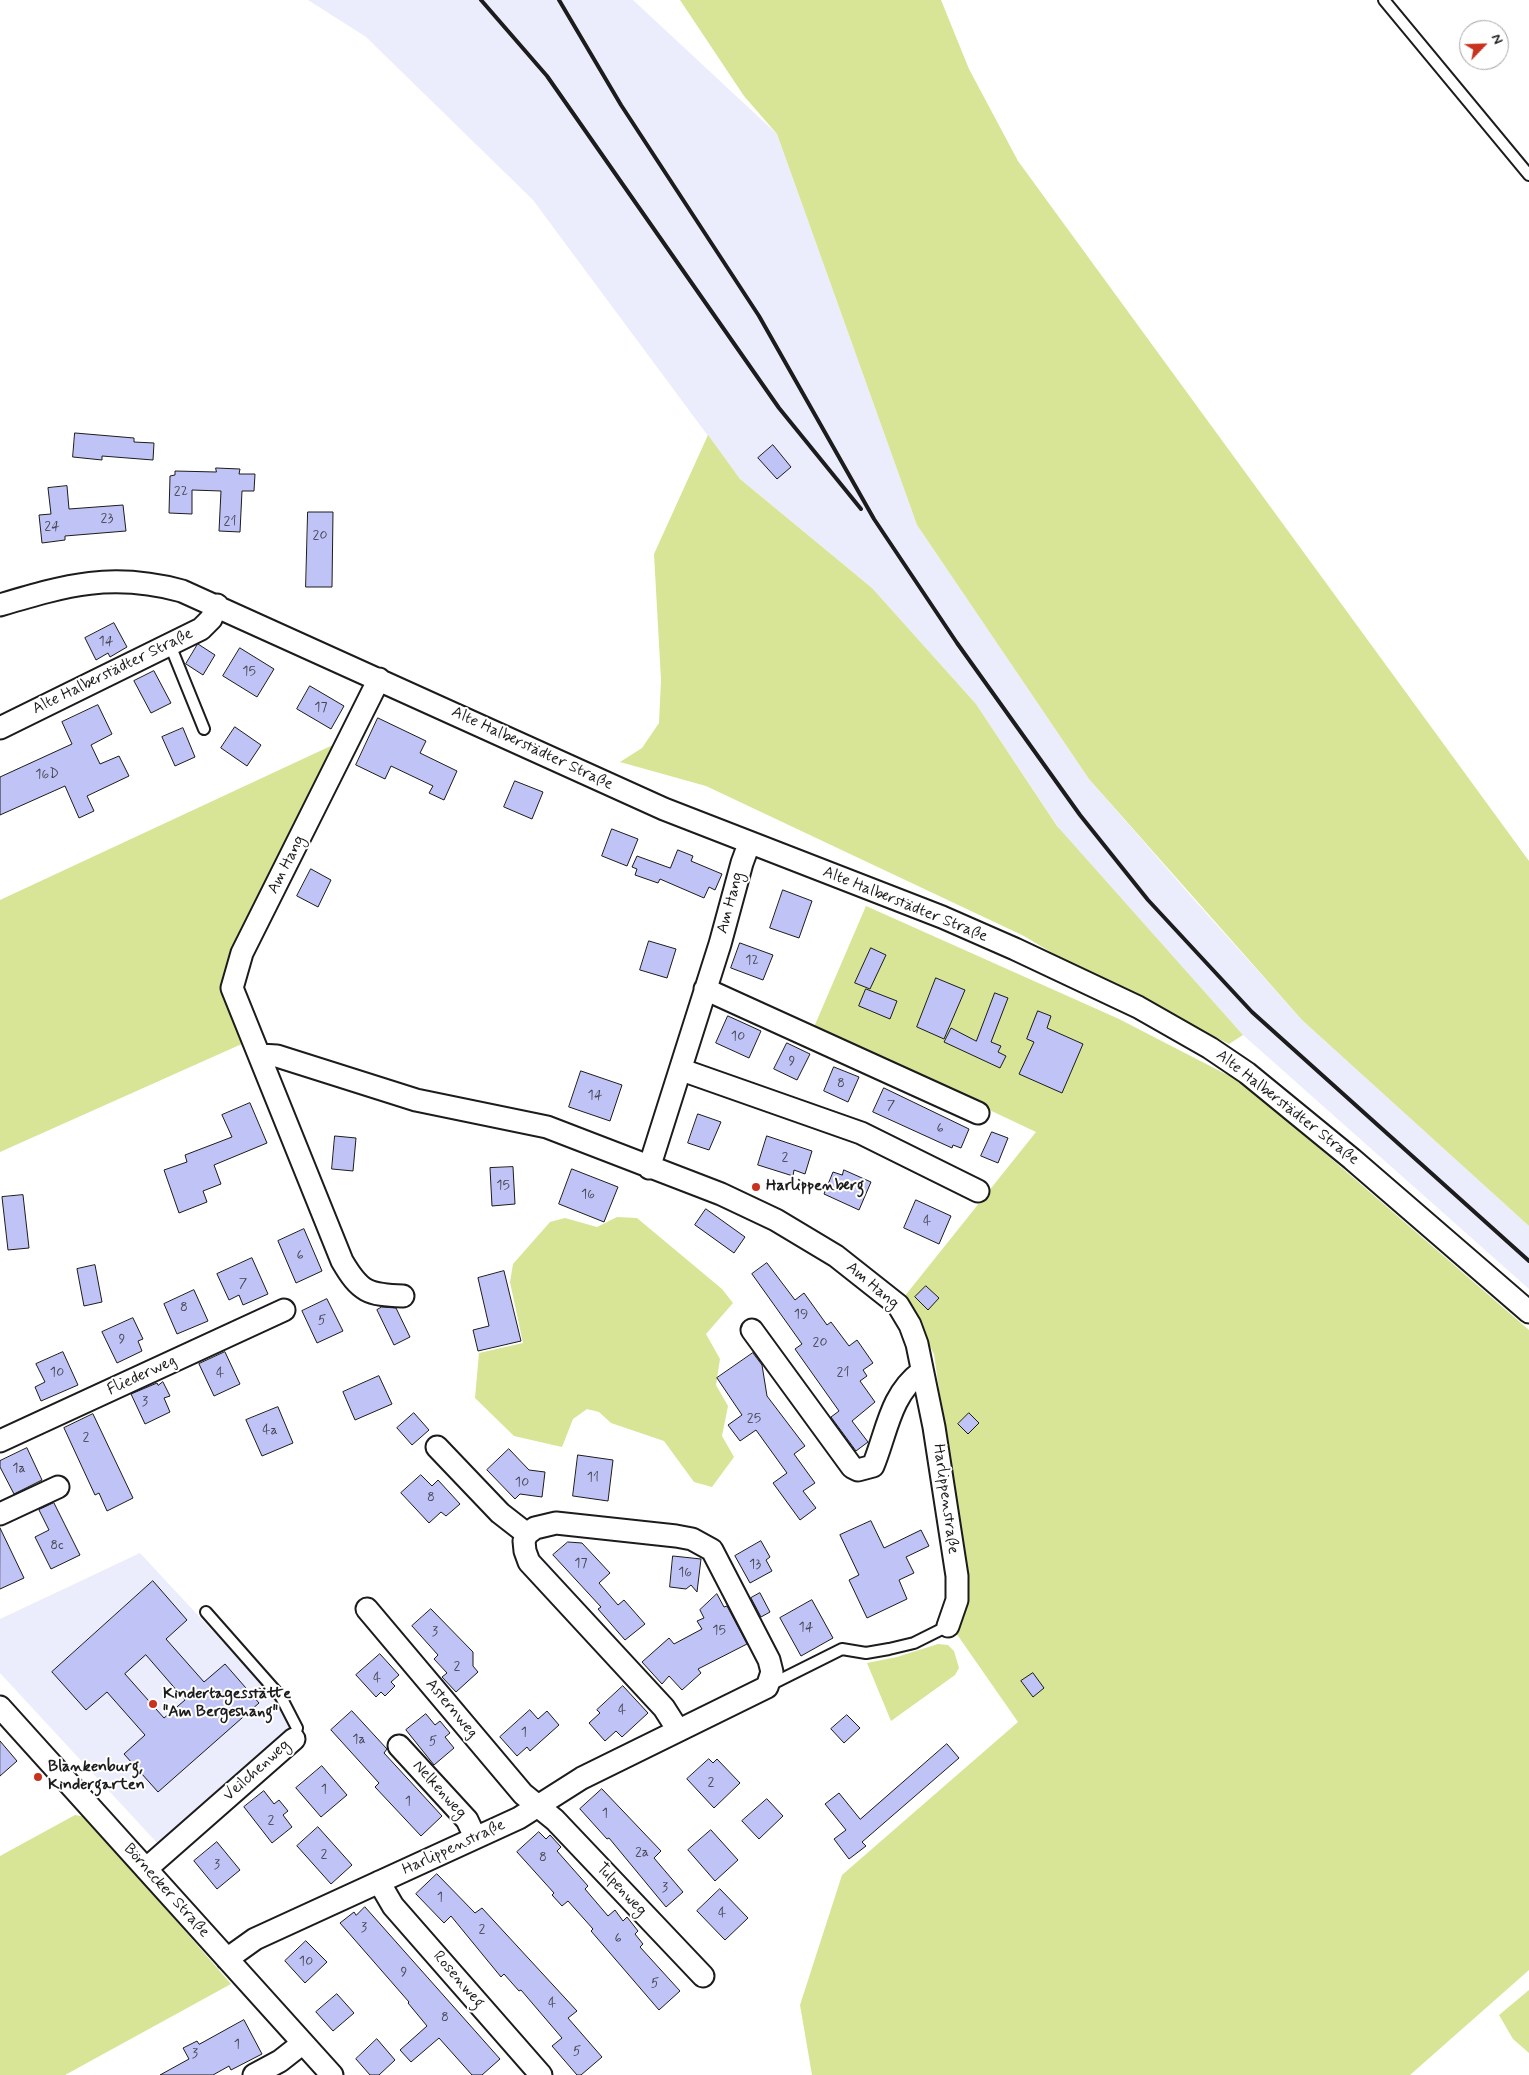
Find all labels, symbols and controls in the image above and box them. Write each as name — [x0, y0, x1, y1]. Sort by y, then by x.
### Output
north arrow — [1459, 20, 1509, 70]
text: N — [1487, 31, 1507, 47]
house number: 22 — [174, 484, 188, 500]
house number: 23 — [101, 511, 113, 527]
house number: 21 — [224, 514, 236, 530]
house number: 24 — [44, 519, 60, 535]
house number: 20 — [313, 528, 327, 544]
street label: Alte Halberstädter Straße — [30, 625, 196, 719]
house number: 14 — [99, 634, 113, 650]
house number: 15 — [242, 664, 256, 680]
house number: 17 — [314, 700, 328, 716]
street label: Alte Halberstädter Straße — [448, 703, 616, 795]
house number: 16D — [35, 767, 59, 783]
street label: Am Hang — [264, 833, 310, 897]
street label: Alte Halberstädter Straße — [820, 863, 990, 947]
street label: Am Hang — [714, 870, 748, 936]
house number: 12 — [745, 953, 759, 969]
house number: 10 — [731, 1029, 745, 1045]
street label: Alte Halberstädter Straße — [1212, 1046, 1362, 1170]
house number: 9 — [789, 1054, 795, 1070]
house number: 8 — [837, 1076, 845, 1092]
house number: 14 — [588, 1088, 602, 1104]
house number: 7 — [887, 1098, 895, 1114]
house number: 6 — [936, 1121, 944, 1137]
house number: 2 — [782, 1150, 788, 1166]
place label: Harlippenberg — [766, 1177, 864, 1197]
house number: 15 — [496, 1178, 510, 1194]
marker: Harlippenberg — [750, 1181, 762, 1193]
house number: 16 — [581, 1187, 595, 1203]
house number: 4 — [923, 1214, 931, 1230]
house number: 6 — [296, 1248, 304, 1264]
street label: Am Hang — [842, 1258, 902, 1314]
house number: 7 — [239, 1276, 247, 1292]
house number: 8 — [180, 1300, 188, 1316]
house number: 19 — [794, 1307, 808, 1323]
house number: 5 — [318, 1313, 326, 1329]
house number: 9 — [119, 1332, 125, 1348]
house number: 20 — [813, 1335, 827, 1351]
street label: Fliederweg — [104, 1352, 180, 1400]
house number: 10 — [50, 1365, 64, 1381]
house number: 21 — [837, 1365, 849, 1381]
house number: 4 — [216, 1366, 224, 1382]
house number: 3 — [142, 1394, 148, 1410]
house number: 25 — [747, 1411, 761, 1427]
house number: 4a — [262, 1423, 278, 1439]
house number: 2 — [83, 1430, 89, 1446]
street label: Harlippenstraße — [928, 1443, 962, 1555]
house number: 1a — [12, 1461, 26, 1477]
house number: 11 — [587, 1470, 599, 1486]
house number: 10 — [515, 1475, 529, 1491]
house number: 8 — [427, 1490, 435, 1506]
house number: 8c — [50, 1538, 64, 1554]
house number: 17 — [574, 1556, 588, 1572]
house number: 13 — [749, 1557, 761, 1573]
house number: 16 — [678, 1565, 692, 1581]
house number: 14 — [799, 1620, 813, 1636]
house number: 15 — [712, 1623, 726, 1639]
house number: 3 — [432, 1624, 438, 1640]
house number: 2 — [454, 1659, 460, 1675]
house number: 4 — [373, 1671, 381, 1687]
street label: Asternweg — [421, 1675, 481, 1743]
place label: Kindertagesstätte "Am Bergeshang" — [163, 1685, 291, 1723]
marker: Kindertagesstätte "Am Bergeshang" — [147, 1698, 159, 1710]
house number: 4 — [618, 1703, 626, 1719]
house number: 1 — [521, 1725, 527, 1741]
house number: 1a — [352, 1732, 366, 1748]
house number: 5 — [429, 1734, 437, 1750]
street label: Veilchenweg — [220, 1736, 294, 1806]
street label: Nelkenweg — [408, 1757, 470, 1823]
place label: Blankenburg, Kindergarten — [48, 1758, 145, 1796]
marker: Blankenburg, Kindergarten — [32, 1771, 44, 1783]
house number: 2 — [708, 1775, 714, 1791]
house number: 1 — [321, 1782, 327, 1798]
house number: 1 — [405, 1794, 411, 1810]
house number: 1 — [602, 1806, 608, 1822]
house number: 2 — [268, 1813, 274, 1829]
street label: Harlippenstraße — [400, 1816, 508, 1880]
street label: Börnecker Straße — [119, 1840, 213, 1942]
house number: 2a — [635, 1845, 649, 1861]
house number: 2 — [321, 1847, 327, 1863]
house number: 8 — [539, 1850, 547, 1866]
house number: 3 — [214, 1857, 220, 1873]
street label: Tulpenweg — [592, 1859, 650, 1921]
house number: 3 — [662, 1880, 668, 1896]
house number: 1 — [437, 1890, 443, 1906]
house number: 4 — [718, 1906, 726, 1922]
house number: 3 — [361, 1920, 367, 1936]
house number: 2 — [479, 1922, 485, 1938]
house number: 6 — [614, 1931, 622, 1947]
street label: Rosenweg — [428, 1948, 488, 2012]
house number: 10 — [299, 1954, 313, 1970]
house number: 9 — [401, 1965, 407, 1981]
house number: 5 — [651, 1976, 659, 1992]
house number: 4 — [548, 1996, 556, 2012]
house number: 8 — [441, 2010, 449, 2026]
house number: 1 — [234, 2037, 240, 2053]
house number: 5 — [573, 2044, 581, 2060]
house number: 3 — [192, 2046, 198, 2062]

